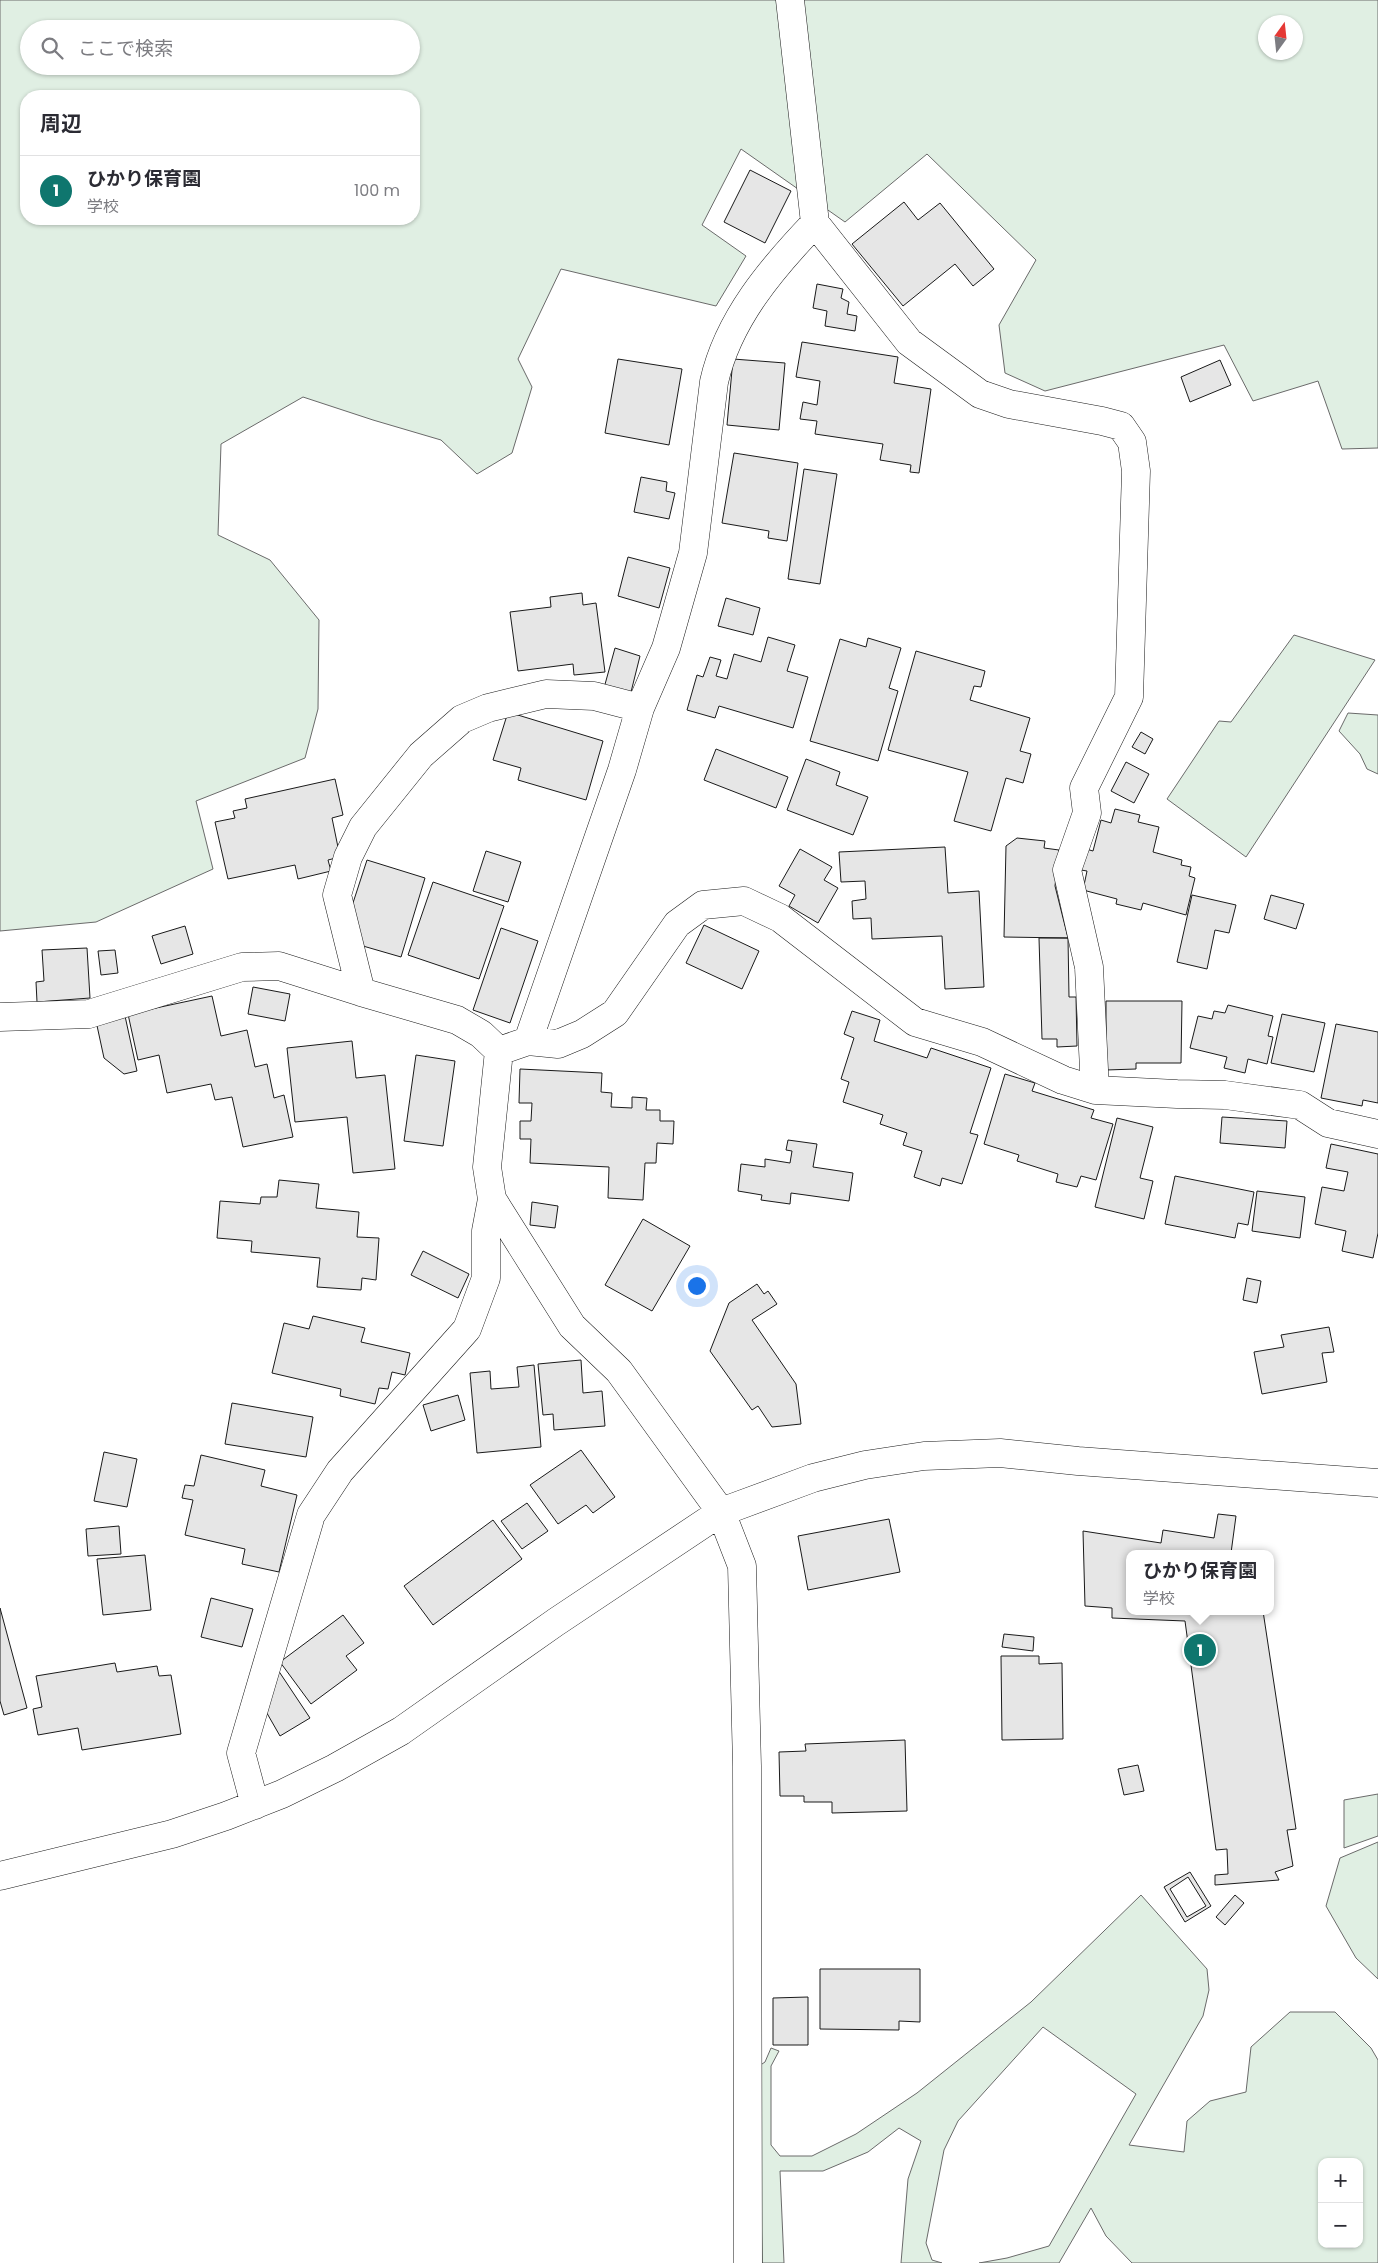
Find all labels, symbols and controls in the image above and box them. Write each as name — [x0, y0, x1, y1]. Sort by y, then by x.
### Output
north arrow — [1258, 15, 1303, 60]
search box — [20, 20, 420, 75]
icon: search — [38, 34, 66, 62]
text: ここで検索 — [78, 35, 173, 62]
text: 周辺 — [40, 109, 82, 138]
text: ひかり保育園 — [87, 165, 201, 192]
text: 1 — [53, 179, 59, 202]
text: 100 m — [354, 179, 400, 202]
text: 学校 — [87, 195, 119, 218]
your location — [684, 1273, 710, 1299]
popup — [1126, 1550, 1274, 1615]
text: ひかり保育園 — [1143, 1557, 1257, 1584]
text: 学校 — [1143, 1587, 1175, 1610]
pin: 1 — [1184, 1631, 1216, 1669]
map controls — [1318, 2158, 1363, 2248]
button: + — [1318, 2158, 1363, 2203]
button: − — [1318, 2203, 1363, 2248]

